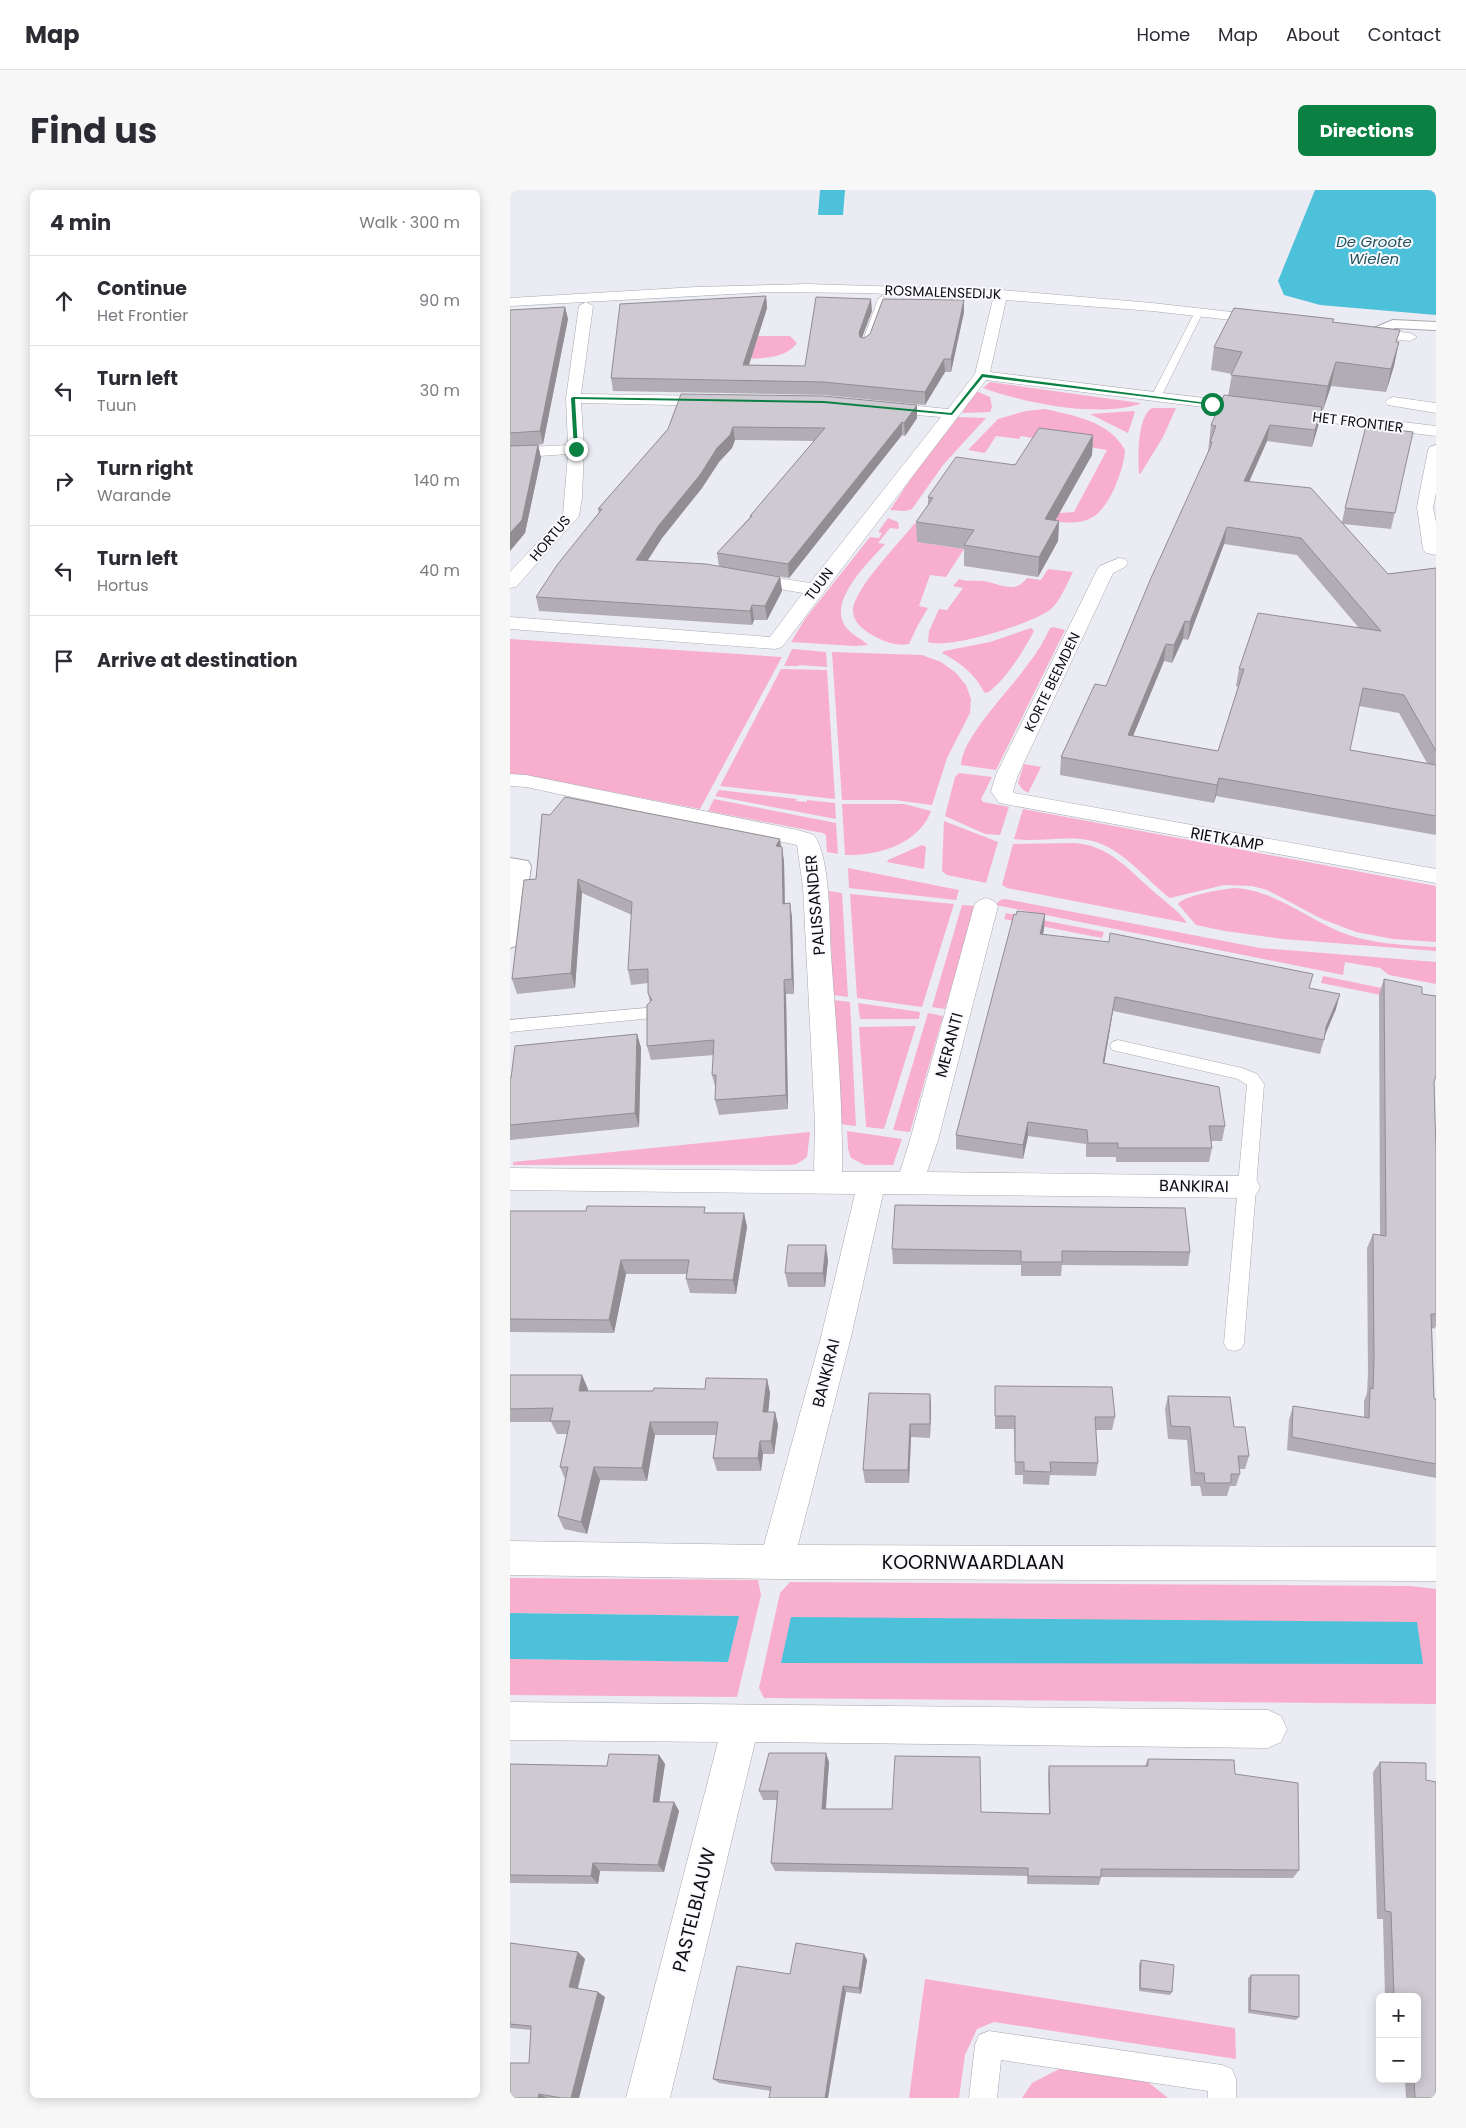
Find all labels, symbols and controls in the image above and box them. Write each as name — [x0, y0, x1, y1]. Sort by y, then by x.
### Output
text: Map — [25, 18, 80, 51]
text: Home — [1136, 22, 1190, 47]
text: Map — [1218, 22, 1258, 47]
text: About — [1286, 22, 1340, 47]
text: Contact — [1368, 22, 1441, 47]
button: Directions — [1298, 105, 1436, 156]
text: Find us — [30, 106, 157, 155]
text: 4 min — [50, 208, 111, 237]
text: Walk · 300 m — [359, 211, 460, 234]
water label: De Groote Wielen — [1336, 231, 1412, 269]
text: Continue — [97, 275, 187, 302]
street label: ROSMALENSEDIJK — [884, 280, 1002, 304]
icon: ahead — [50, 287, 78, 315]
text: 90 m — [419, 289, 460, 312]
text: Het Frontier — [97, 304, 188, 327]
text: Turn left — [97, 365, 178, 392]
icon: left — [50, 377, 78, 405]
text: 30 m — [420, 379, 460, 402]
route start — [1201, 393, 1224, 416]
text: Tuun — [97, 394, 136, 417]
street label: HET FRONTIER — [1311, 407, 1405, 437]
route end — [565, 438, 588, 461]
text: Turn right — [97, 455, 193, 482]
icon: right — [50, 467, 78, 495]
text: 140 m — [414, 469, 460, 492]
text: Warande — [97, 484, 171, 507]
street label: HORTUS — [525, 511, 575, 565]
text: Turn left — [97, 545, 178, 572]
icon: left — [50, 557, 78, 585]
text: 40 m — [419, 559, 460, 582]
street label: TUUN — [800, 563, 838, 605]
text: Hortus — [97, 574, 149, 597]
street label: KORTE BEEMDEN — [1019, 629, 1085, 735]
icon: arrive — [50, 647, 78, 675]
text: Arrive at destination — [97, 647, 298, 674]
street label: RIETKAMP — [1189, 821, 1265, 857]
street label: PALISSANDER — [799, 854, 831, 956]
street label: MERANTI — [929, 1010, 969, 1080]
street label: BANKIRAI — [1159, 1174, 1229, 1198]
street label: BANKIRAI — [806, 1336, 846, 1410]
street label: KOORNWAARDLAAN — [882, 1549, 1064, 1576]
street label: PASTELBLAUW — [666, 1845, 723, 1975]
map controls — [1376, 1993, 1421, 2083]
button: + — [1376, 1993, 1421, 2038]
button: − — [1376, 2038, 1421, 2083]

